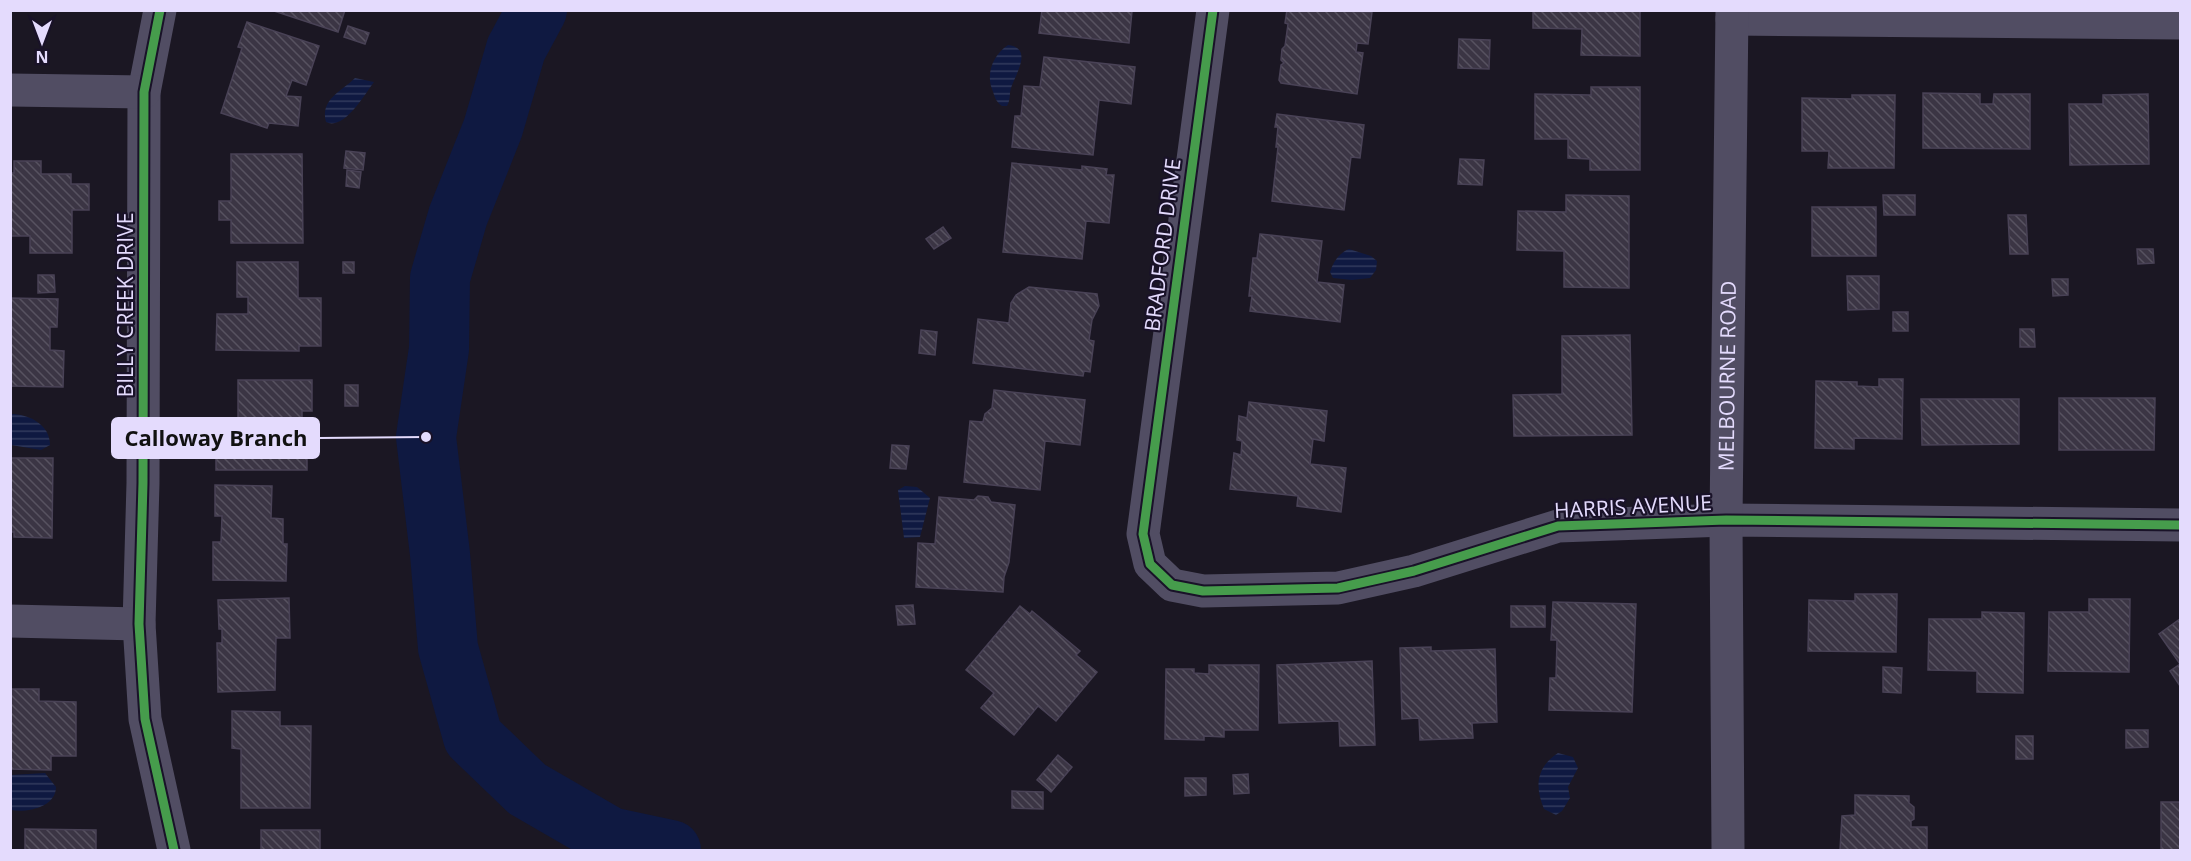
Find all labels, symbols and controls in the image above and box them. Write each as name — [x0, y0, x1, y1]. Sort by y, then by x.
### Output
north arrow — [12, 12, 72, 72]
text: N — [35, 46, 49, 68]
street label: BRADFORD DRIVE — [1138, 157, 1187, 333]
street label: BILLY CREEK DRIVE — [111, 213, 139, 397]
street label: MELBOURNE ROAD — [1712, 281, 1742, 471]
callout: Calloway Branch — [112, 418, 319, 458]
text: Calloway Branch — [125, 422, 308, 452]
street label: HARRIS AVENUE — [1553, 488, 1712, 524]

